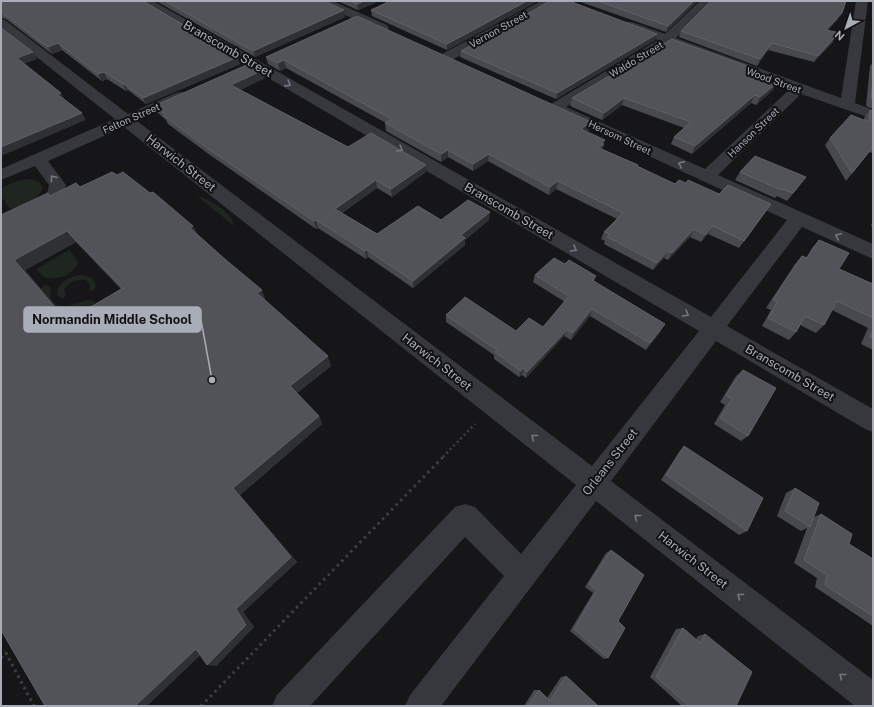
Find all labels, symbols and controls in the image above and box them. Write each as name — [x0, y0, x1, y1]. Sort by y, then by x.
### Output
street label: Vernon Street — [467, 8, 529, 50]
north arrow — [826, 8, 866, 48]
street label: Branscomb Street — [181, 18, 275, 80]
text: N — [832, 28, 847, 43]
street label: Waldo Street — [607, 38, 665, 80]
street label: Wood Street — [745, 64, 803, 96]
one-way arrow — [284, 79, 291, 86]
street label: Felton Street — [101, 100, 161, 136]
street label: Hanson Street — [725, 104, 781, 160]
street label: Hersom Street — [587, 117, 654, 157]
street label: Harwich Street — [143, 132, 219, 195]
one-way arrow — [396, 144, 403, 151]
one-way arrow — [678, 161, 685, 169]
one-way arrow — [51, 176, 58, 183]
street label: Branscomb Street — [462, 180, 556, 242]
one-way arrow — [834, 233, 842, 241]
one-way arrow — [569, 244, 577, 251]
callout: Normandin Middle School — [24, 307, 201, 332]
one-way arrow — [682, 309, 689, 316]
text: Normandin Middle School — [32, 312, 192, 327]
street label: Harwich Street — [399, 331, 475, 394]
street label: Branscomb Street — [743, 342, 837, 404]
street label: Orleans Street — [580, 426, 641, 498]
one-way arrow — [532, 435, 539, 442]
one-way arrow — [634, 514, 641, 521]
street label: Harwich Street — [655, 529, 731, 592]
one-way arrow — [737, 594, 744, 601]
one-way arrow — [840, 674, 847, 681]

